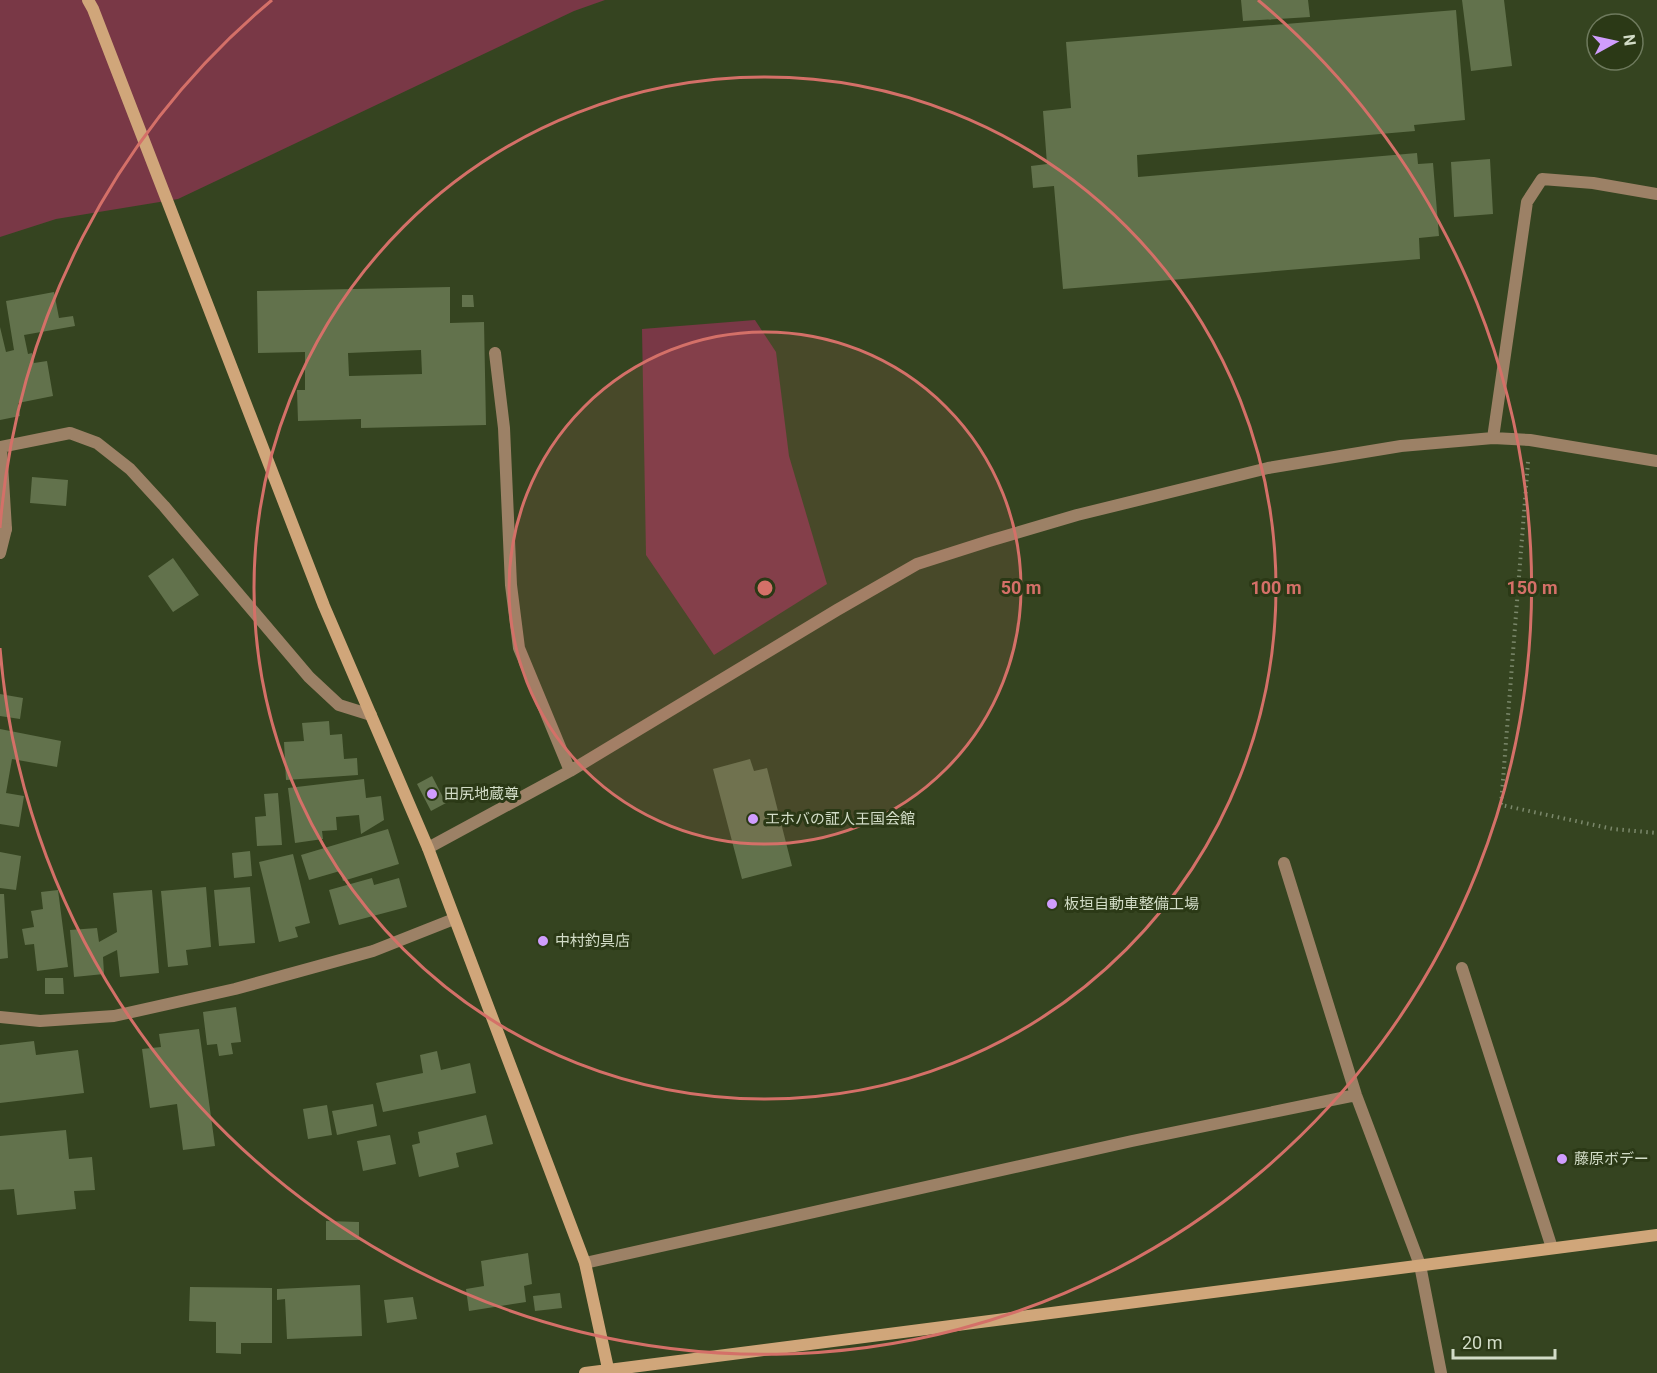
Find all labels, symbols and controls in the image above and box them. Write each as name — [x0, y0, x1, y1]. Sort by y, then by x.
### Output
north arrow — [1585, 12, 1645, 72]
text: N — [1619, 33, 1640, 47]
text: 50 m — [1001, 577, 1041, 598]
text: 100 m — [1250, 577, 1302, 598]
text: 150 m — [1506, 577, 1558, 598]
centre of rings — [755, 578, 775, 598]
place label: 田尻地蔵尊 — [444, 785, 519, 803]
marker: 田尻地蔵尊 — [425, 787, 439, 801]
place label: エホバの証人王国会館 — [765, 810, 915, 828]
marker: エホバの証人王国会館 — [746, 812, 760, 826]
place label: 板垣自動車整備工場 — [1064, 895, 1199, 913]
marker: 板垣自動車整備工場 — [1045, 897, 1059, 911]
place label: 中村釣具店 — [555, 932, 630, 950]
marker: 中村釣具店 — [536, 934, 550, 948]
place label: 藤原ボデー — [1574, 1150, 1649, 1168]
marker: 藤原ボデー — [1555, 1152, 1569, 1166]
scale bar — [1453, 1322, 1555, 1360]
text: 20 m — [1462, 1332, 1502, 1353]

